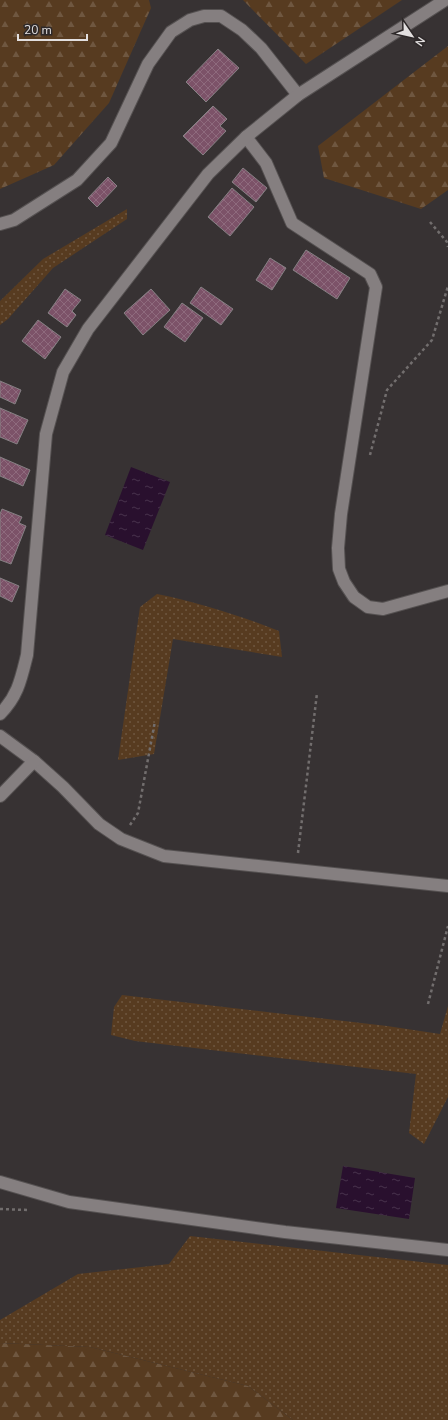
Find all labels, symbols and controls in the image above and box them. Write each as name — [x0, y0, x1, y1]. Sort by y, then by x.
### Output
scale bar — [18, 16, 87, 42]
north arrow — [392, 16, 432, 56]
text: 20 m — [24, 22, 52, 38]
text: N — [411, 34, 428, 49]

